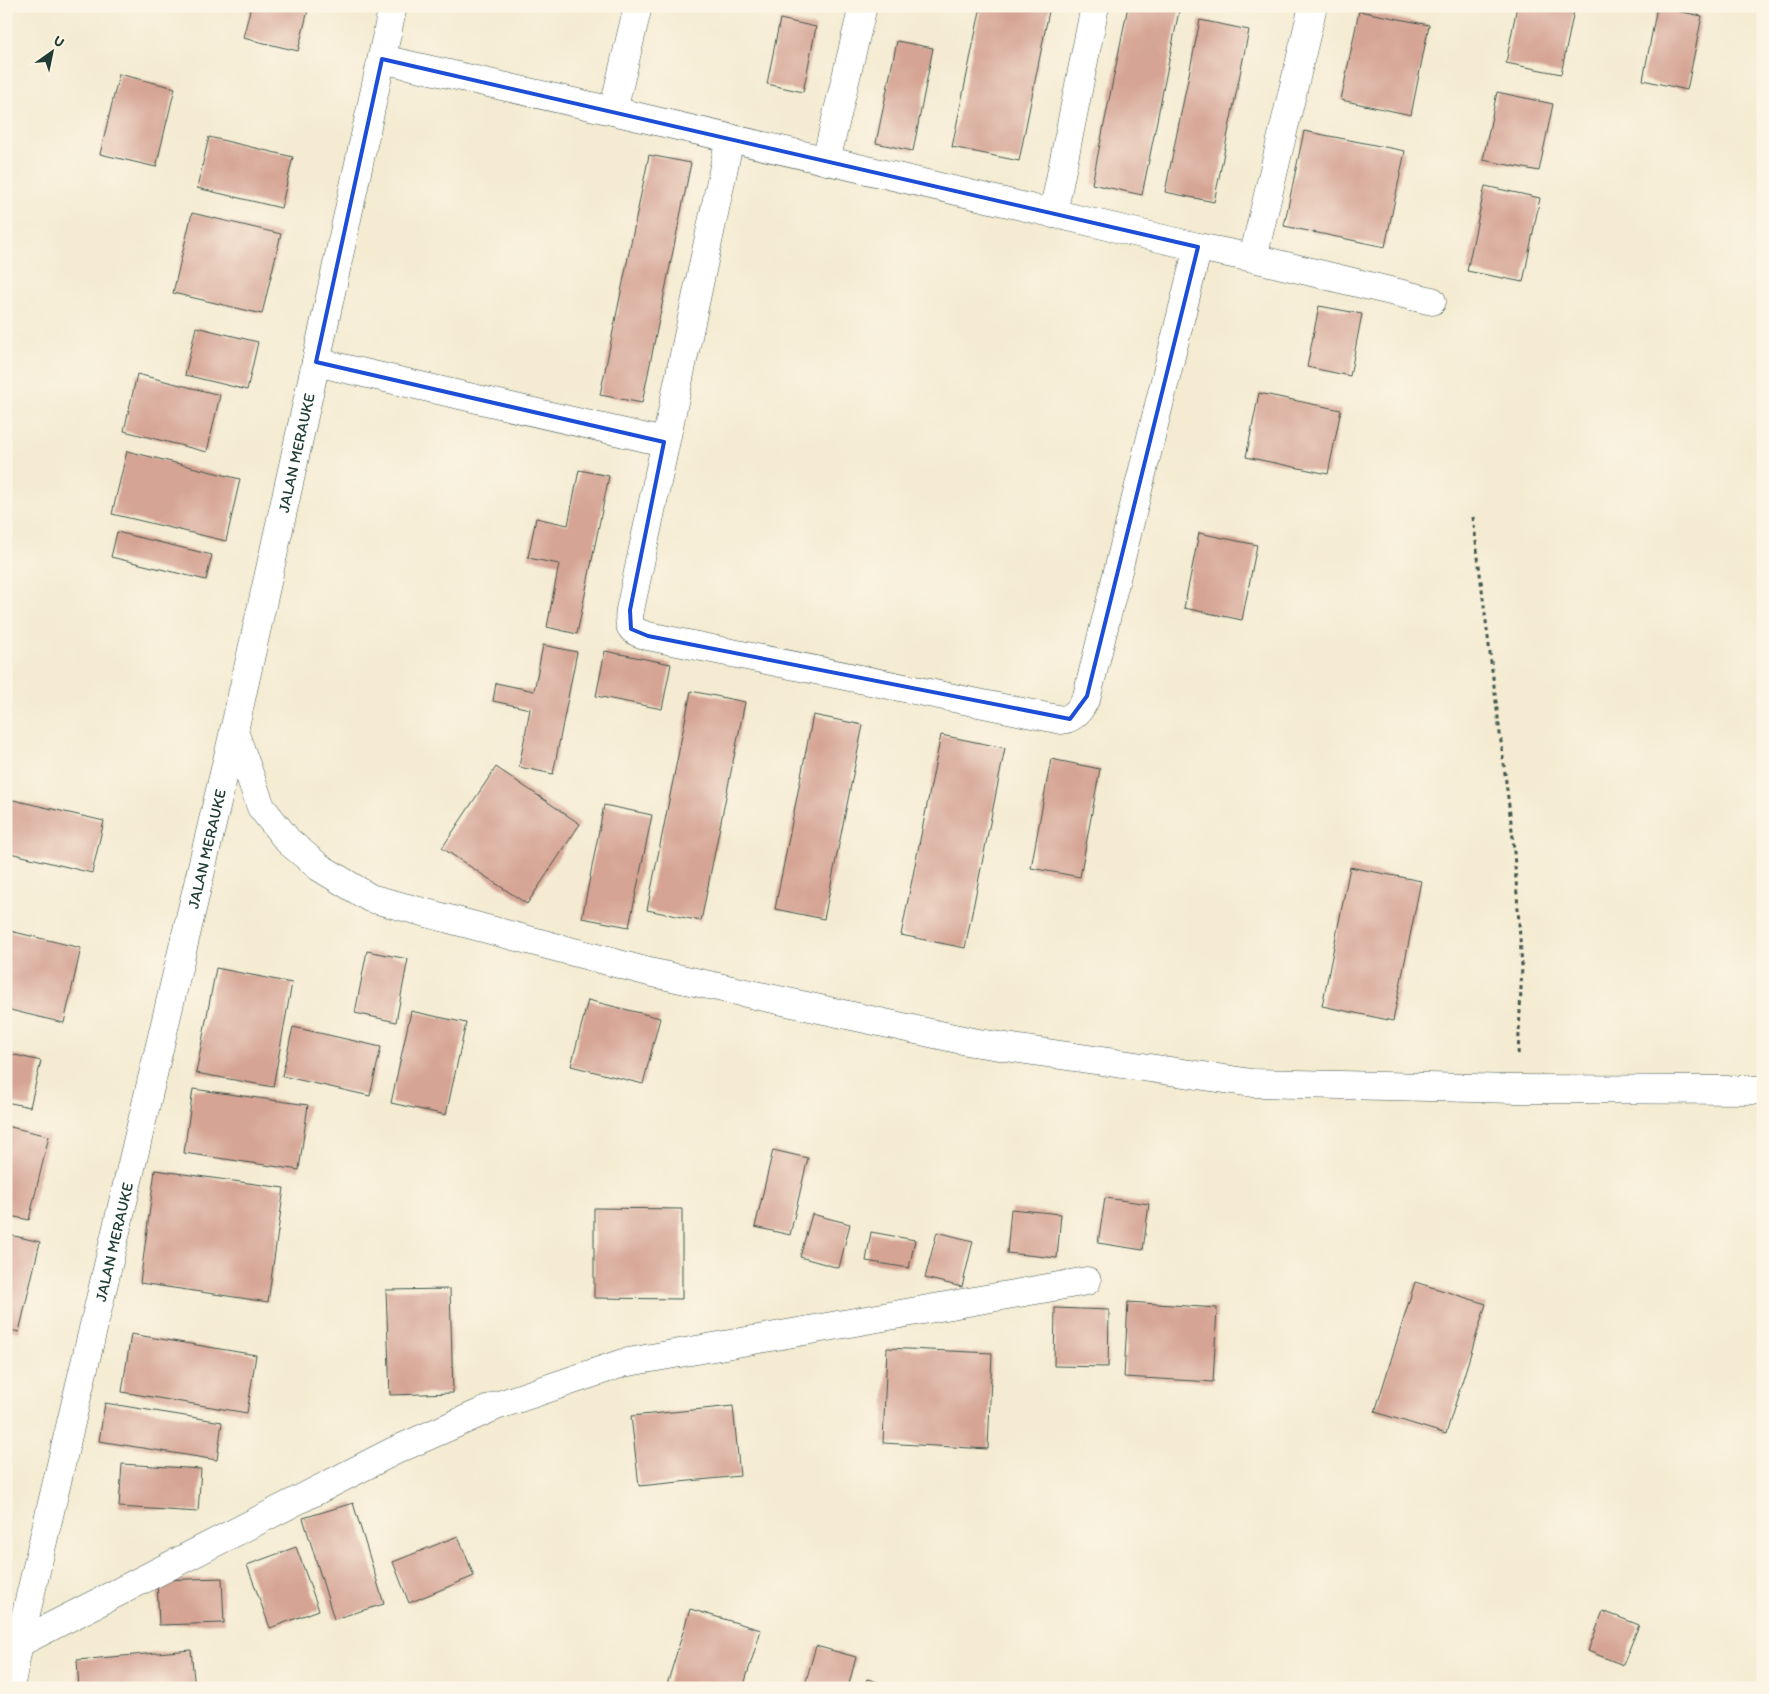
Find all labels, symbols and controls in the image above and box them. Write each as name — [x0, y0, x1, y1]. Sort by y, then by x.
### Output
north arrow — [28, 28, 78, 78]
text: U — [50, 32, 67, 51]
street label: JALAN MERAUKE — [273, 391, 318, 514]
street label: JALAN MERAUKE — [183, 787, 230, 910]
street label: JALAN MERAUKE — [90, 1180, 137, 1303]

